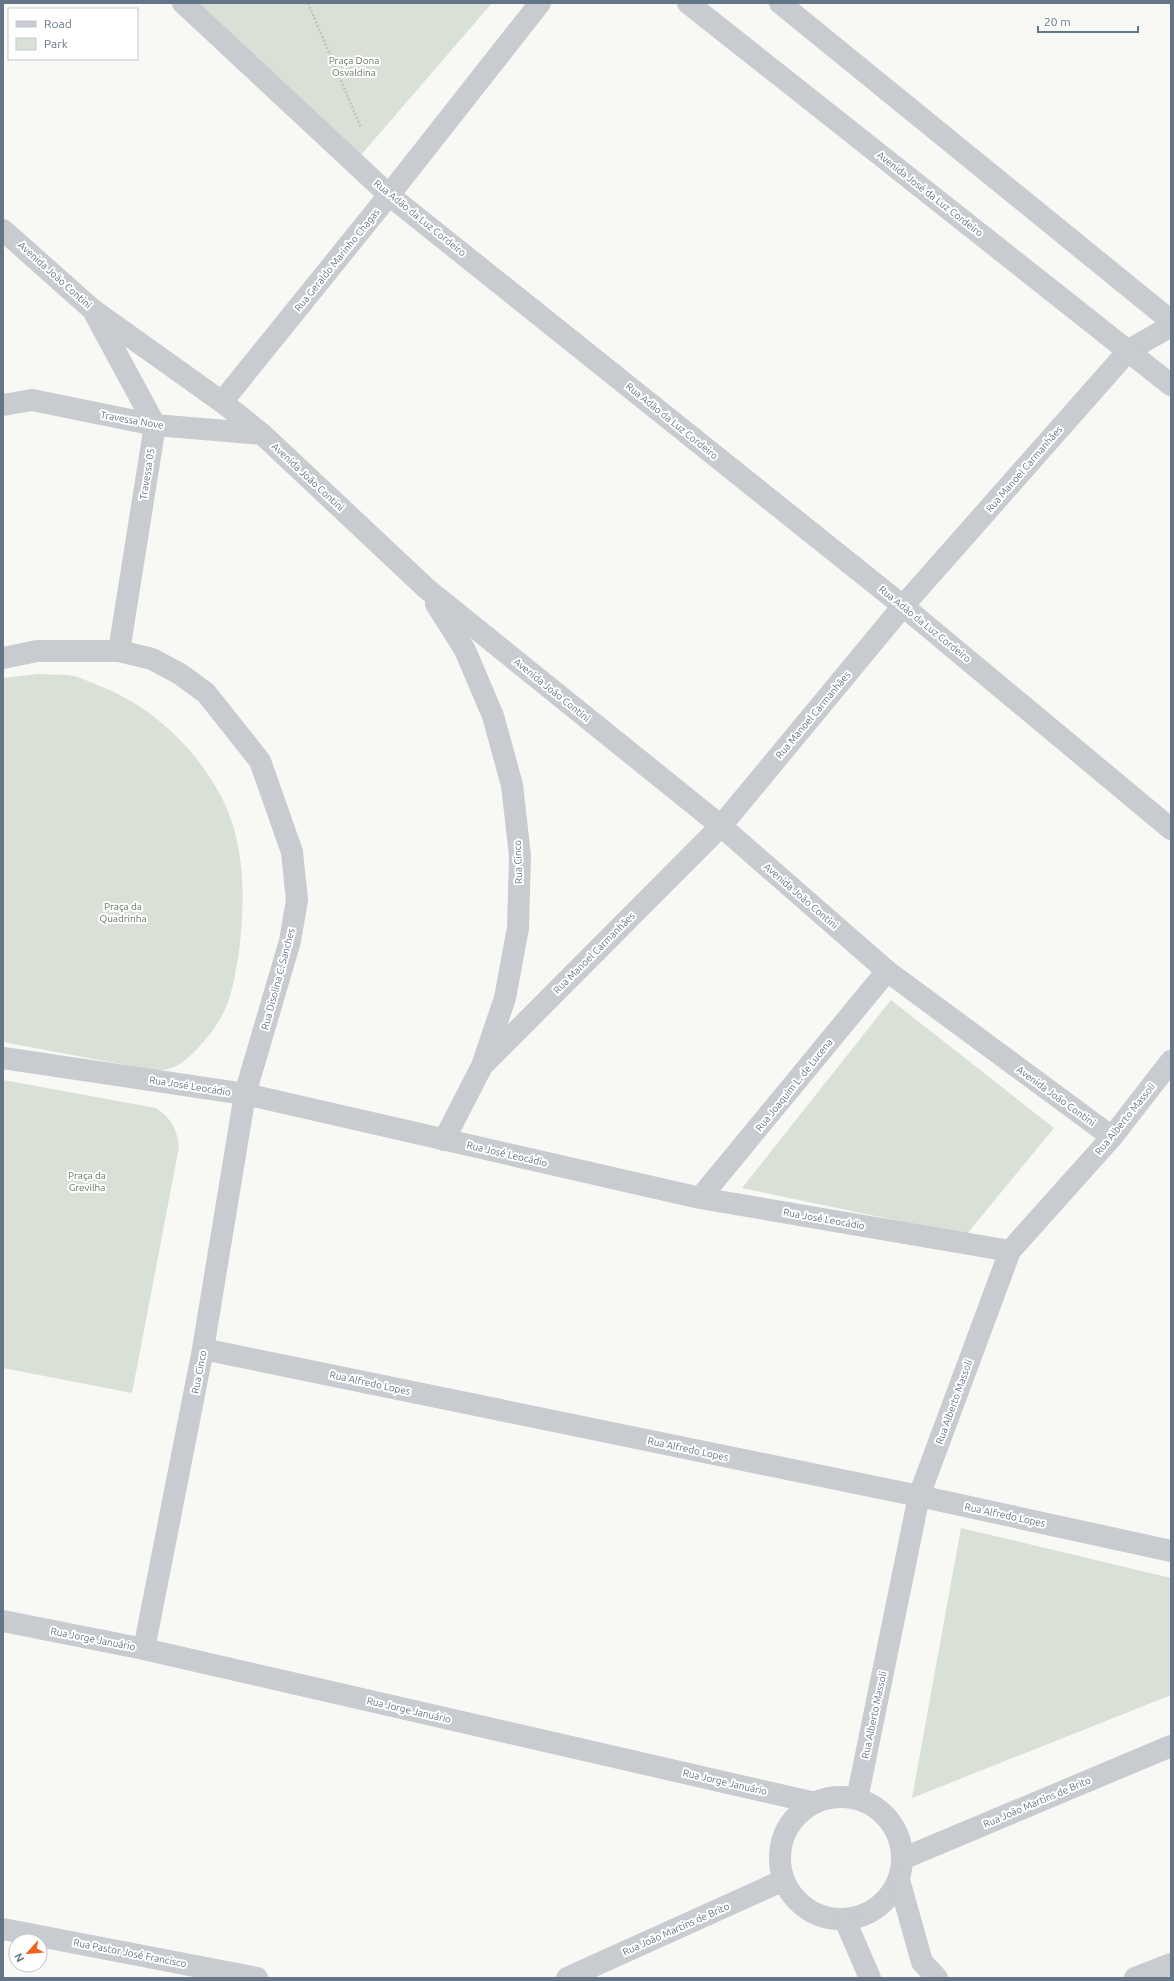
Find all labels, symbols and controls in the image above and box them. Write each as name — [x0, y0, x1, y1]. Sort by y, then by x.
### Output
legend — [8, 8, 138, 60]
scale bar — [1038, 8, 1138, 34]
text: 20 m — [1044, 15, 1071, 28]
text: Road — [44, 17, 72, 30]
text: Park — [44, 37, 68, 50]
park label: Praça Dona Osvaldina — [329, 55, 379, 78]
street label: Avenida José da Luz Cordeiro — [875, 149, 985, 239]
street label: Rua Adão da Luz Cordeiro — [372, 177, 468, 259]
street label: Rua Geraldo Marinho Chagas — [292, 206, 382, 314]
street label: Avenida João Contini — [16, 239, 94, 311]
street label: Rua Adão da Luz Cordeiro — [624, 380, 720, 462]
street label: Travessa Nove — [100, 409, 164, 431]
street label: Rua Manoel Carmanhães — [984, 424, 1064, 514]
street label: Avenida João Contini — [270, 441, 346, 513]
street label: Travessa 05 — [138, 448, 156, 500]
street label: Rua Adão da Luz Cordeiro — [877, 583, 973, 665]
street label: Avenida João Contini — [512, 656, 592, 724]
street label: Rua Manoel Carmanhães — [773, 669, 853, 761]
street label: Rua Cinco — [512, 840, 524, 884]
street label: Avenida João Contini — [762, 861, 840, 931]
park label: Praça da Quadrinha — [99, 901, 147, 924]
street label: Rua Manoel Carmanhães — [551, 910, 637, 996]
street label: Rua Disolina C. Sanches — [259, 927, 297, 1031]
street label: Rua Joaquim L. de Lucena — [753, 1037, 835, 1133]
street label: Avenida João Contini — [1015, 1064, 1097, 1128]
street label: Rua José Leocádio — [148, 1074, 232, 1098]
street label: Rua Alberto Massoli — [1093, 1081, 1157, 1157]
street label: Rua José Leocádio — [466, 1139, 549, 1169]
park label: Praça da Grevilha — [68, 1170, 106, 1193]
street label: Rua José Leocádio — [782, 1206, 866, 1232]
street label: Rua Cinco — [189, 1349, 209, 1395]
street label: Rua Alberto Massoli — [934, 1358, 974, 1446]
street label: Rua Alfredo Lopes — [329, 1369, 411, 1397]
street label: Rua Alfredo Lopes — [647, 1435, 729, 1463]
street label: Rua Alfredo Lopes — [964, 1501, 1046, 1529]
street label: Rua Jorge Januário — [50, 1625, 136, 1653]
street label: Rua Alberto Massoli — [859, 1670, 889, 1760]
street label: Rua Jorge Januário — [366, 1695, 452, 1725]
street label: Rua Jorge Januário — [682, 1767, 768, 1797]
street label: Rua João Martins de Brito — [982, 1774, 1093, 1830]
street label: Rua João Martins de Brito — [621, 1900, 731, 1958]
north arrow — [8, 1933, 48, 1973]
street label: Rua Pastor José Francisco — [72, 1937, 188, 1969]
text: N — [12, 1951, 26, 1964]

